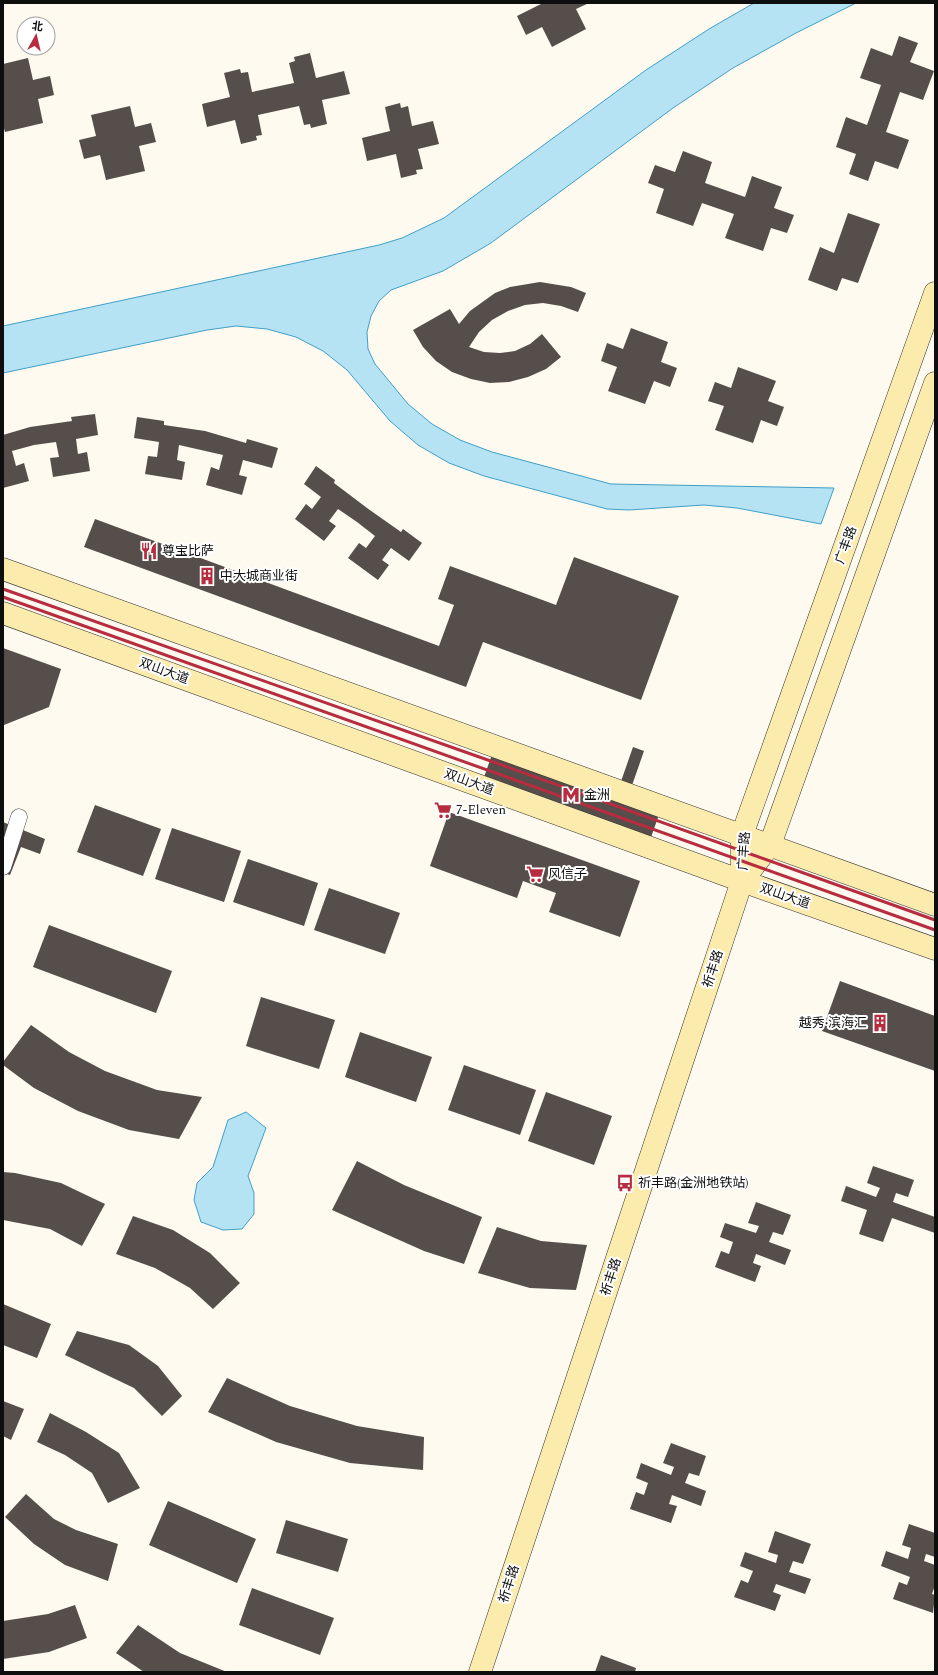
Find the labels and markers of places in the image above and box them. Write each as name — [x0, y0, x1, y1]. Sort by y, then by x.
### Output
restaurant icon: 尊宝比萨 — [139, 541, 159, 561]
place label: 尊宝比萨 — [162, 541, 214, 561]
building icon: 中大城商业街 — [197, 566, 217, 586]
place label: 中大城商业街 — [220, 566, 298, 586]
metro station icon: 金洲 — [561, 785, 581, 805]
place label: 金洲 — [584, 785, 610, 805]
supermarket icon: 7-Eleven — [433, 800, 453, 820]
place label: 7-Eleven — [456, 800, 506, 820]
supermarket icon: 风信子 — [525, 864, 545, 884]
place label: 风信子 — [548, 864, 587, 884]
place label: 越秀·滨海汇 — [799, 1013, 867, 1033]
building icon: 越秀·滨海汇 — [870, 1013, 890, 1033]
bus stop icon: 祈丰路(金洲地铁站) — [615, 1173, 635, 1193]
place label: 祈丰路(金洲地铁站) — [638, 1173, 749, 1193]

